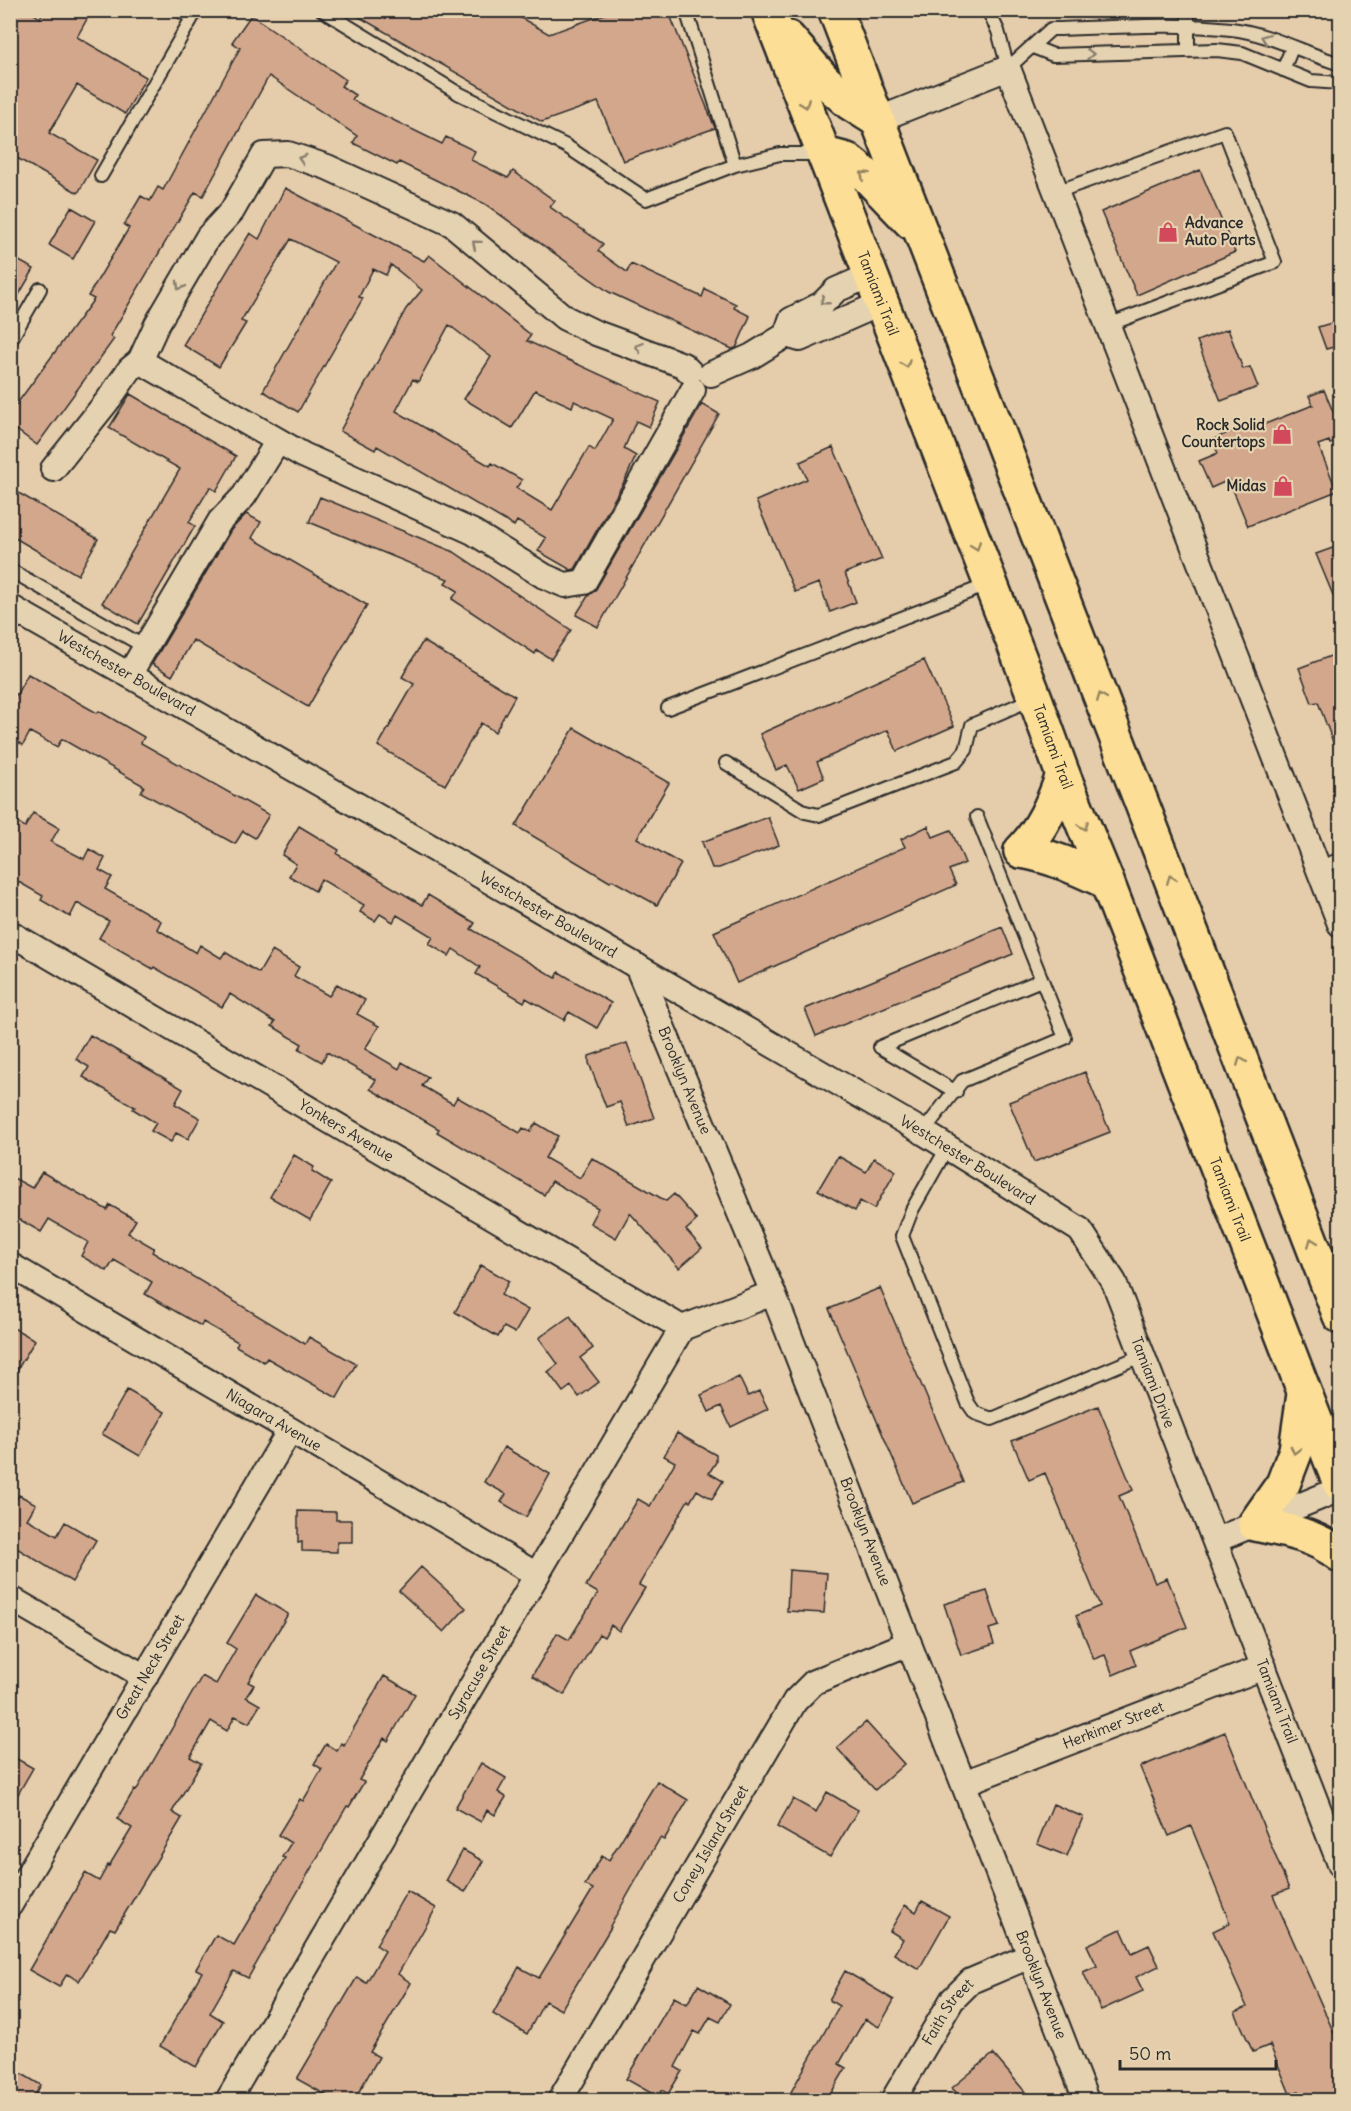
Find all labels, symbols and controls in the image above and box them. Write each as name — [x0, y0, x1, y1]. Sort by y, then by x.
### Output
one-way arrow — [1261, 32, 1271, 45]
one-way arrow — [1086, 48, 1095, 60]
one-way arrow — [798, 98, 810, 109]
one-way arrow — [297, 154, 308, 166]
one-way arrow — [861, 171, 871, 182]
place label: Advance Auto Parts — [1185, 213, 1256, 249]
shop icon: Advance Auto Parts — [1156, 220, 1180, 244]
one-way arrow — [472, 240, 483, 251]
street label: Tamiami Trail — [854, 248, 903, 338]
one-way arrow — [175, 280, 187, 290]
one-way arrow — [820, 293, 831, 304]
one-way arrow — [634, 342, 644, 355]
one-way arrow — [899, 358, 911, 369]
place label: Rock Solid Countertops — [1182, 415, 1265, 452]
shop icon: Rock Solid Countertops — [1270, 422, 1294, 446]
shop icon: Midas — [1271, 474, 1295, 498]
place label: Midas — [1226, 476, 1266, 495]
one-way arrow — [969, 540, 982, 551]
street label: Westchester Boulevard — [54, 626, 199, 720]
one-way arrow — [1095, 692, 1108, 703]
street label: Tamiami Trail — [1029, 702, 1078, 792]
one-way arrow — [1077, 820, 1089, 831]
street label: Westchester Boulevard — [476, 867, 621, 962]
one-way arrow — [1166, 874, 1178, 885]
street label: Brooklyn Avenue — [654, 1024, 716, 1137]
one-way arrow — [1236, 1056, 1249, 1066]
street label: Yonkers Avenue — [296, 1095, 397, 1165]
street label: Westchester Boulevard — [897, 1111, 1039, 1209]
street label: Tamiami Trail — [1205, 1154, 1255, 1244]
one-way arrow — [1307, 1238, 1319, 1249]
street label: Tamiami Drive — [1127, 1334, 1180, 1430]
street label: Niagara Avenue — [223, 1384, 325, 1455]
one-way arrow — [1290, 1445, 1303, 1455]
street label: Brooklyn Avenue — [836, 1474, 896, 1588]
street label: Great Neck Street — [111, 1611, 188, 1723]
street label: Syracuse Street — [444, 1622, 514, 1723]
street label: Tamiami Trail — [1252, 1656, 1302, 1746]
street label: Herkimer Street — [1060, 1697, 1166, 1753]
street label: Coney Island Street — [668, 1781, 752, 1906]
street label: Brooklyn Avenue — [1012, 1927, 1071, 2041]
street label: Faith Street — [918, 1974, 977, 2048]
scale bar — [1120, 2033, 1276, 2071]
text: 50 m — [1129, 2042, 1171, 2065]

